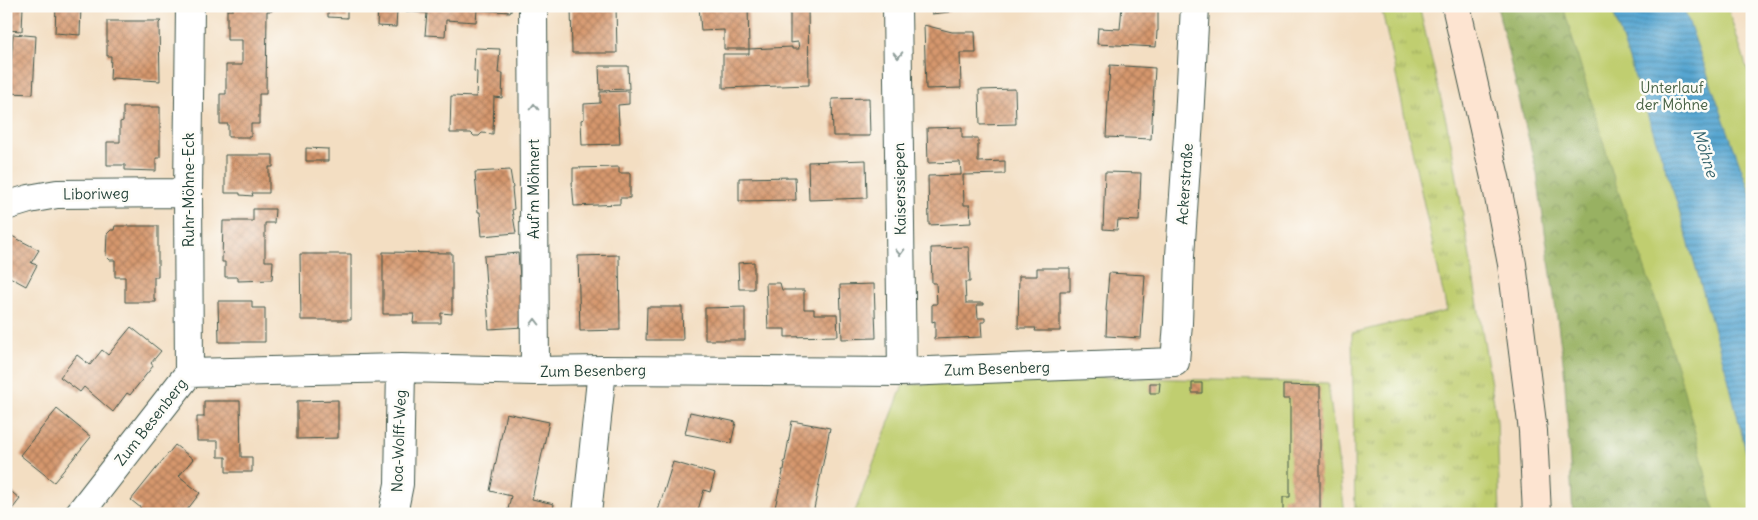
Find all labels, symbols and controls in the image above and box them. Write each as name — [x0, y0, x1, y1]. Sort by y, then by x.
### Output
one-way arrow — [893, 52, 903, 59]
park label: Unterlauf der Möhne — [1636, 78, 1708, 114]
one-way arrow — [529, 103, 539, 111]
water label: Möhne — [1689, 127, 1723, 181]
street label: Ruhr-Möhne-Eck — [179, 132, 198, 247]
street label: Auf'm Möhnert — [524, 139, 543, 239]
street label: Kaiserssiepen — [889, 142, 910, 235]
street label: Ackerstraße — [1172, 143, 1197, 225]
street label: Liboriweg — [63, 183, 129, 204]
one-way arrow — [895, 249, 906, 257]
one-way arrow — [530, 318, 540, 326]
street label: Zum Besenberg — [944, 357, 1050, 380]
street label: Zum Besenberg — [540, 360, 646, 381]
street label: Zum Besenberg — [111, 374, 191, 469]
street label: Noa-Wolff-Weg — [387, 389, 410, 493]

